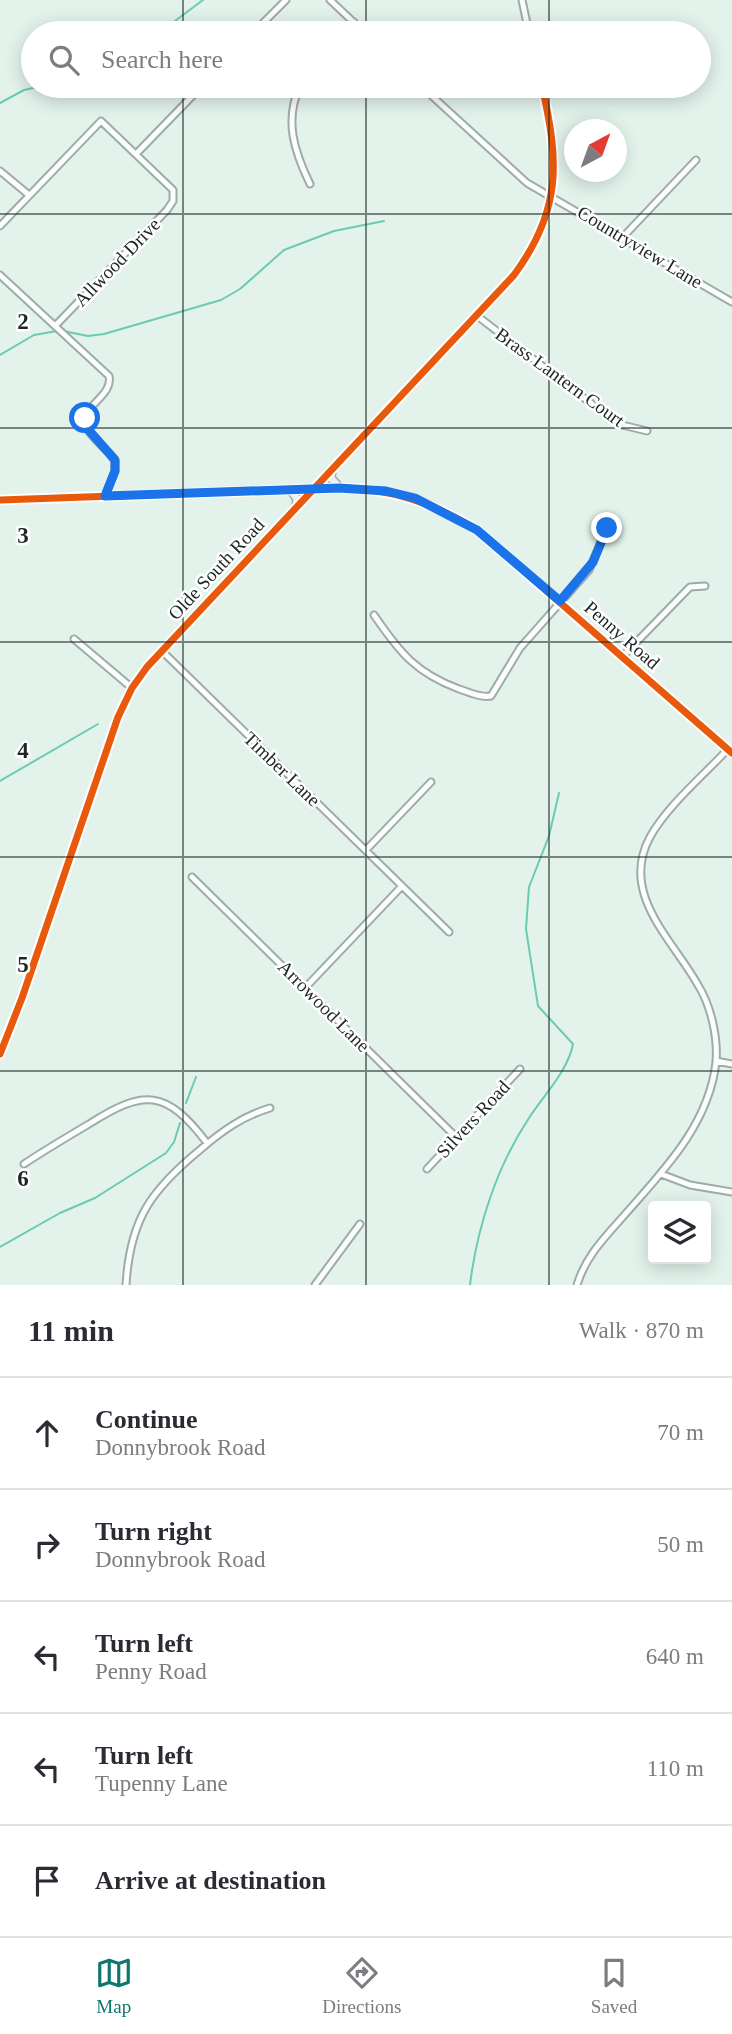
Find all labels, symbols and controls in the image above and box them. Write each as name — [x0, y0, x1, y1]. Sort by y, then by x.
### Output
search box — [21, 21, 711, 98]
icon: search — [45, 41, 83, 79]
text: Search here — [101, 45, 223, 74]
north arrow — [564, 119, 627, 182]
street label: Countryview Lane — [574, 201, 706, 293]
street label: Allwood Drive — [70, 214, 164, 310]
text: 2 — [17, 309, 29, 334]
street label: Brass Lantern Court — [492, 323, 629, 431]
route start — [69, 402, 100, 433]
route end — [591, 512, 622, 543]
street label: Olde South Road — [164, 514, 269, 624]
text: 3 — [17, 523, 29, 548]
street label: Penny Road — [580, 597, 664, 674]
street label: Timber Lane — [239, 727, 325, 811]
text: 4 — [17, 738, 29, 763]
text: 5 — [17, 952, 29, 977]
street label: Arrowood Lane — [274, 956, 374, 1056]
street label: Silvers Road — [432, 1076, 514, 1162]
text: 6 — [17, 1166, 29, 1191]
map controls — [648, 1201, 711, 1264]
button: layers — [648, 1201, 711, 1264]
text: 11 min — [28, 1314, 114, 1347]
text: Walk · 870 m — [579, 1318, 704, 1343]
text: Continue — [95, 1405, 198, 1434]
icon: ahead — [28, 1414, 66, 1452]
text: 70 m — [657, 1420, 704, 1445]
text: Donnybrook Road — [95, 1435, 266, 1460]
text: Turn right — [95, 1517, 212, 1546]
icon: right — [28, 1526, 66, 1564]
text: 50 m — [657, 1532, 704, 1557]
text: Donnybrook Road — [95, 1547, 266, 1572]
text: Turn left — [95, 1629, 193, 1658]
icon: left — [28, 1638, 66, 1676]
text: 640 m — [646, 1644, 704, 1669]
text: Penny Road — [95, 1659, 207, 1684]
text: Turn left — [95, 1741, 193, 1770]
icon: left — [28, 1750, 66, 1788]
text: 110 m — [647, 1756, 704, 1781]
text: Tupenny Lane — [95, 1771, 228, 1796]
icon: arrive — [28, 1862, 66, 1900]
text: Arrive at destination — [95, 1866, 326, 1895]
tab: Map — [95, 1954, 133, 2018]
tab: Directions — [322, 1954, 401, 2018]
tab: Saved — [591, 1954, 637, 2018]

